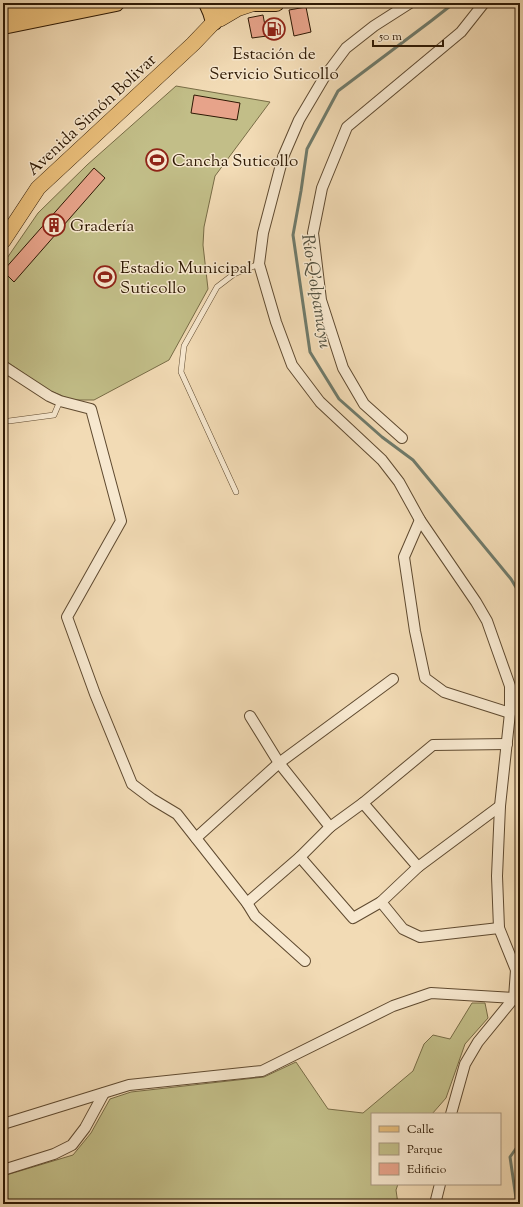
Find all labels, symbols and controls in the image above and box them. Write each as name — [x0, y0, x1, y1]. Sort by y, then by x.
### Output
fuel station icon: Estación de Servicio Suticollo — [261, 16, 287, 42]
scale bar — [373, 22, 443, 48]
text: 50 m — [378, 28, 402, 46]
place label: Estación de Servicio Suticollo — [209, 43, 339, 87]
street label: Avenida Simón Bolivar — [22, 49, 163, 182]
sports icon: Cancha Suticollo — [144, 147, 170, 173]
place label: Cancha Suticollo — [172, 150, 298, 174]
building icon: Gradería — [41, 212, 67, 238]
place label: Gradería — [70, 215, 134, 239]
water label: Río Q'olpamayu — [293, 232, 337, 351]
place label: Estadio Municipal Suticollo — [120, 257, 252, 301]
sports icon: Estadio Municipal Suticollo — [92, 264, 118, 290]
legend — [371, 1113, 501, 1185]
text: Calle — [407, 1121, 435, 1139]
text: Parque — [407, 1141, 443, 1159]
text: Edificio — [407, 1161, 447, 1179]

